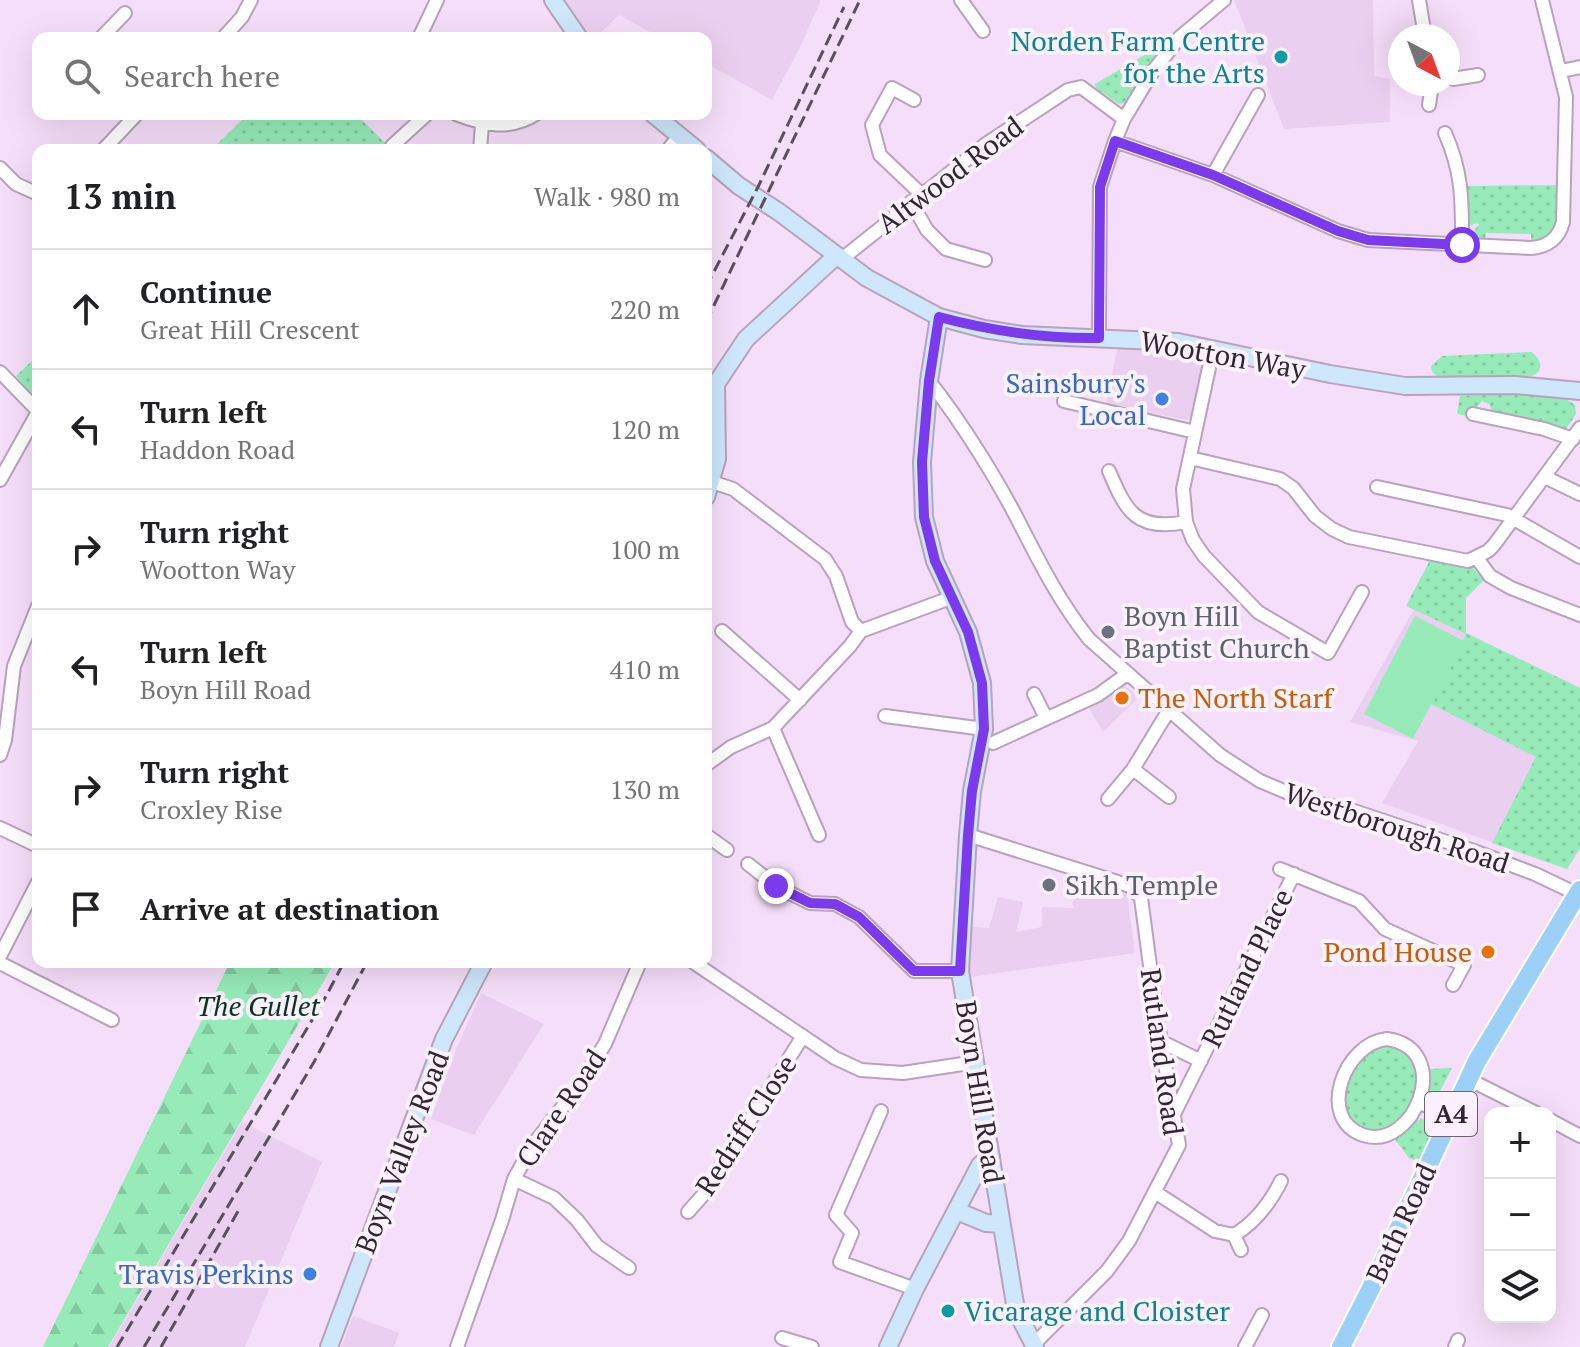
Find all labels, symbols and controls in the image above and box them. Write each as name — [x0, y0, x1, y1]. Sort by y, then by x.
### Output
place label: Norden Farm Centre for the Arts — [1011, 22, 1265, 91]
north arrow — [1388, 24, 1460, 96]
search box — [32, 32, 712, 120]
marker: Norden Farm Centre for the Arts — [1272, 48, 1290, 66]
icon: search — [60, 54, 104, 98]
text: Search here — [124, 56, 280, 96]
street label: Altwood Road — [869, 108, 1030, 242]
text: 13 min — [64, 174, 176, 219]
text: Walk · 980 m — [534, 179, 680, 213]
route start — [1444, 227, 1480, 263]
text: Continue — [140, 272, 272, 312]
icon: ahead — [64, 287, 108, 331]
text: 220 m — [610, 292, 680, 326]
text: Great Hill Crescent — [140, 312, 360, 346]
street label: Wootton Way — [1138, 322, 1310, 387]
place label: Sainsbury's Local — [1005, 364, 1146, 433]
marker: Sainsbury's Local — [1153, 390, 1171, 408]
text: Turn left — [140, 392, 267, 432]
icon: left — [64, 407, 108, 451]
text: 120 m — [610, 412, 680, 446]
text: Haddon Road — [140, 432, 295, 466]
text: Turn right — [140, 512, 289, 552]
icon: right — [64, 527, 108, 571]
text: 100 m — [610, 532, 680, 566]
text: Wootton Way — [140, 552, 295, 586]
place label: Boyn Hill Baptist Church — [1124, 597, 1310, 666]
marker: Boyn Hill Baptist Church — [1099, 623, 1117, 641]
text: Turn left — [140, 632, 267, 672]
icon: left — [64, 647, 108, 691]
text: 410 m — [610, 652, 680, 686]
text: Boyn Hill Road — [140, 672, 312, 706]
place label: The North Starf — [1138, 679, 1335, 716]
marker: The North Starf — [1113, 689, 1131, 707]
text: Turn right — [140, 752, 289, 792]
icon: right — [64, 767, 108, 811]
text: 130 m — [610, 772, 680, 806]
street label: Westborough Road — [1280, 774, 1514, 881]
text: Croxley Rise — [140, 792, 283, 826]
place label: Sikh Temple — [1065, 866, 1218, 903]
route end — [758, 868, 794, 904]
marker: Sikh Temple — [1040, 876, 1058, 894]
street label: Rutland Place — [1192, 882, 1301, 1053]
icon: arrive — [64, 887, 108, 931]
text: Arrive at destination — [140, 889, 439, 929]
place label: Pond House — [1324, 933, 1472, 970]
marker: Pond House — [1479, 943, 1497, 961]
street label: Rutland Road — [1132, 966, 1193, 1138]
park label: The Gullet — [196, 987, 320, 1024]
street label: Boyn Hill Road — [948, 998, 1013, 1186]
street label: Clare Road — [508, 1042, 614, 1174]
street label: Boyn Valley Road — [346, 1045, 457, 1258]
street label: Redriff Close — [686, 1047, 805, 1202]
road number: A4 — [1425, 1092, 1477, 1136]
map controls — [1484, 1107, 1556, 1323]
button: + — [1484, 1107, 1556, 1179]
street label: Bath Road — [1357, 1157, 1444, 1288]
button: − — [1484, 1179, 1556, 1251]
button: layers — [1484, 1251, 1556, 1323]
place label: Travis Perkins — [119, 1255, 294, 1292]
marker: Travis Perkins — [301, 1265, 319, 1283]
place label: Vicarage and Cloister — [964, 1292, 1230, 1329]
marker: Vicarage and Cloister — [939, 1302, 957, 1320]

